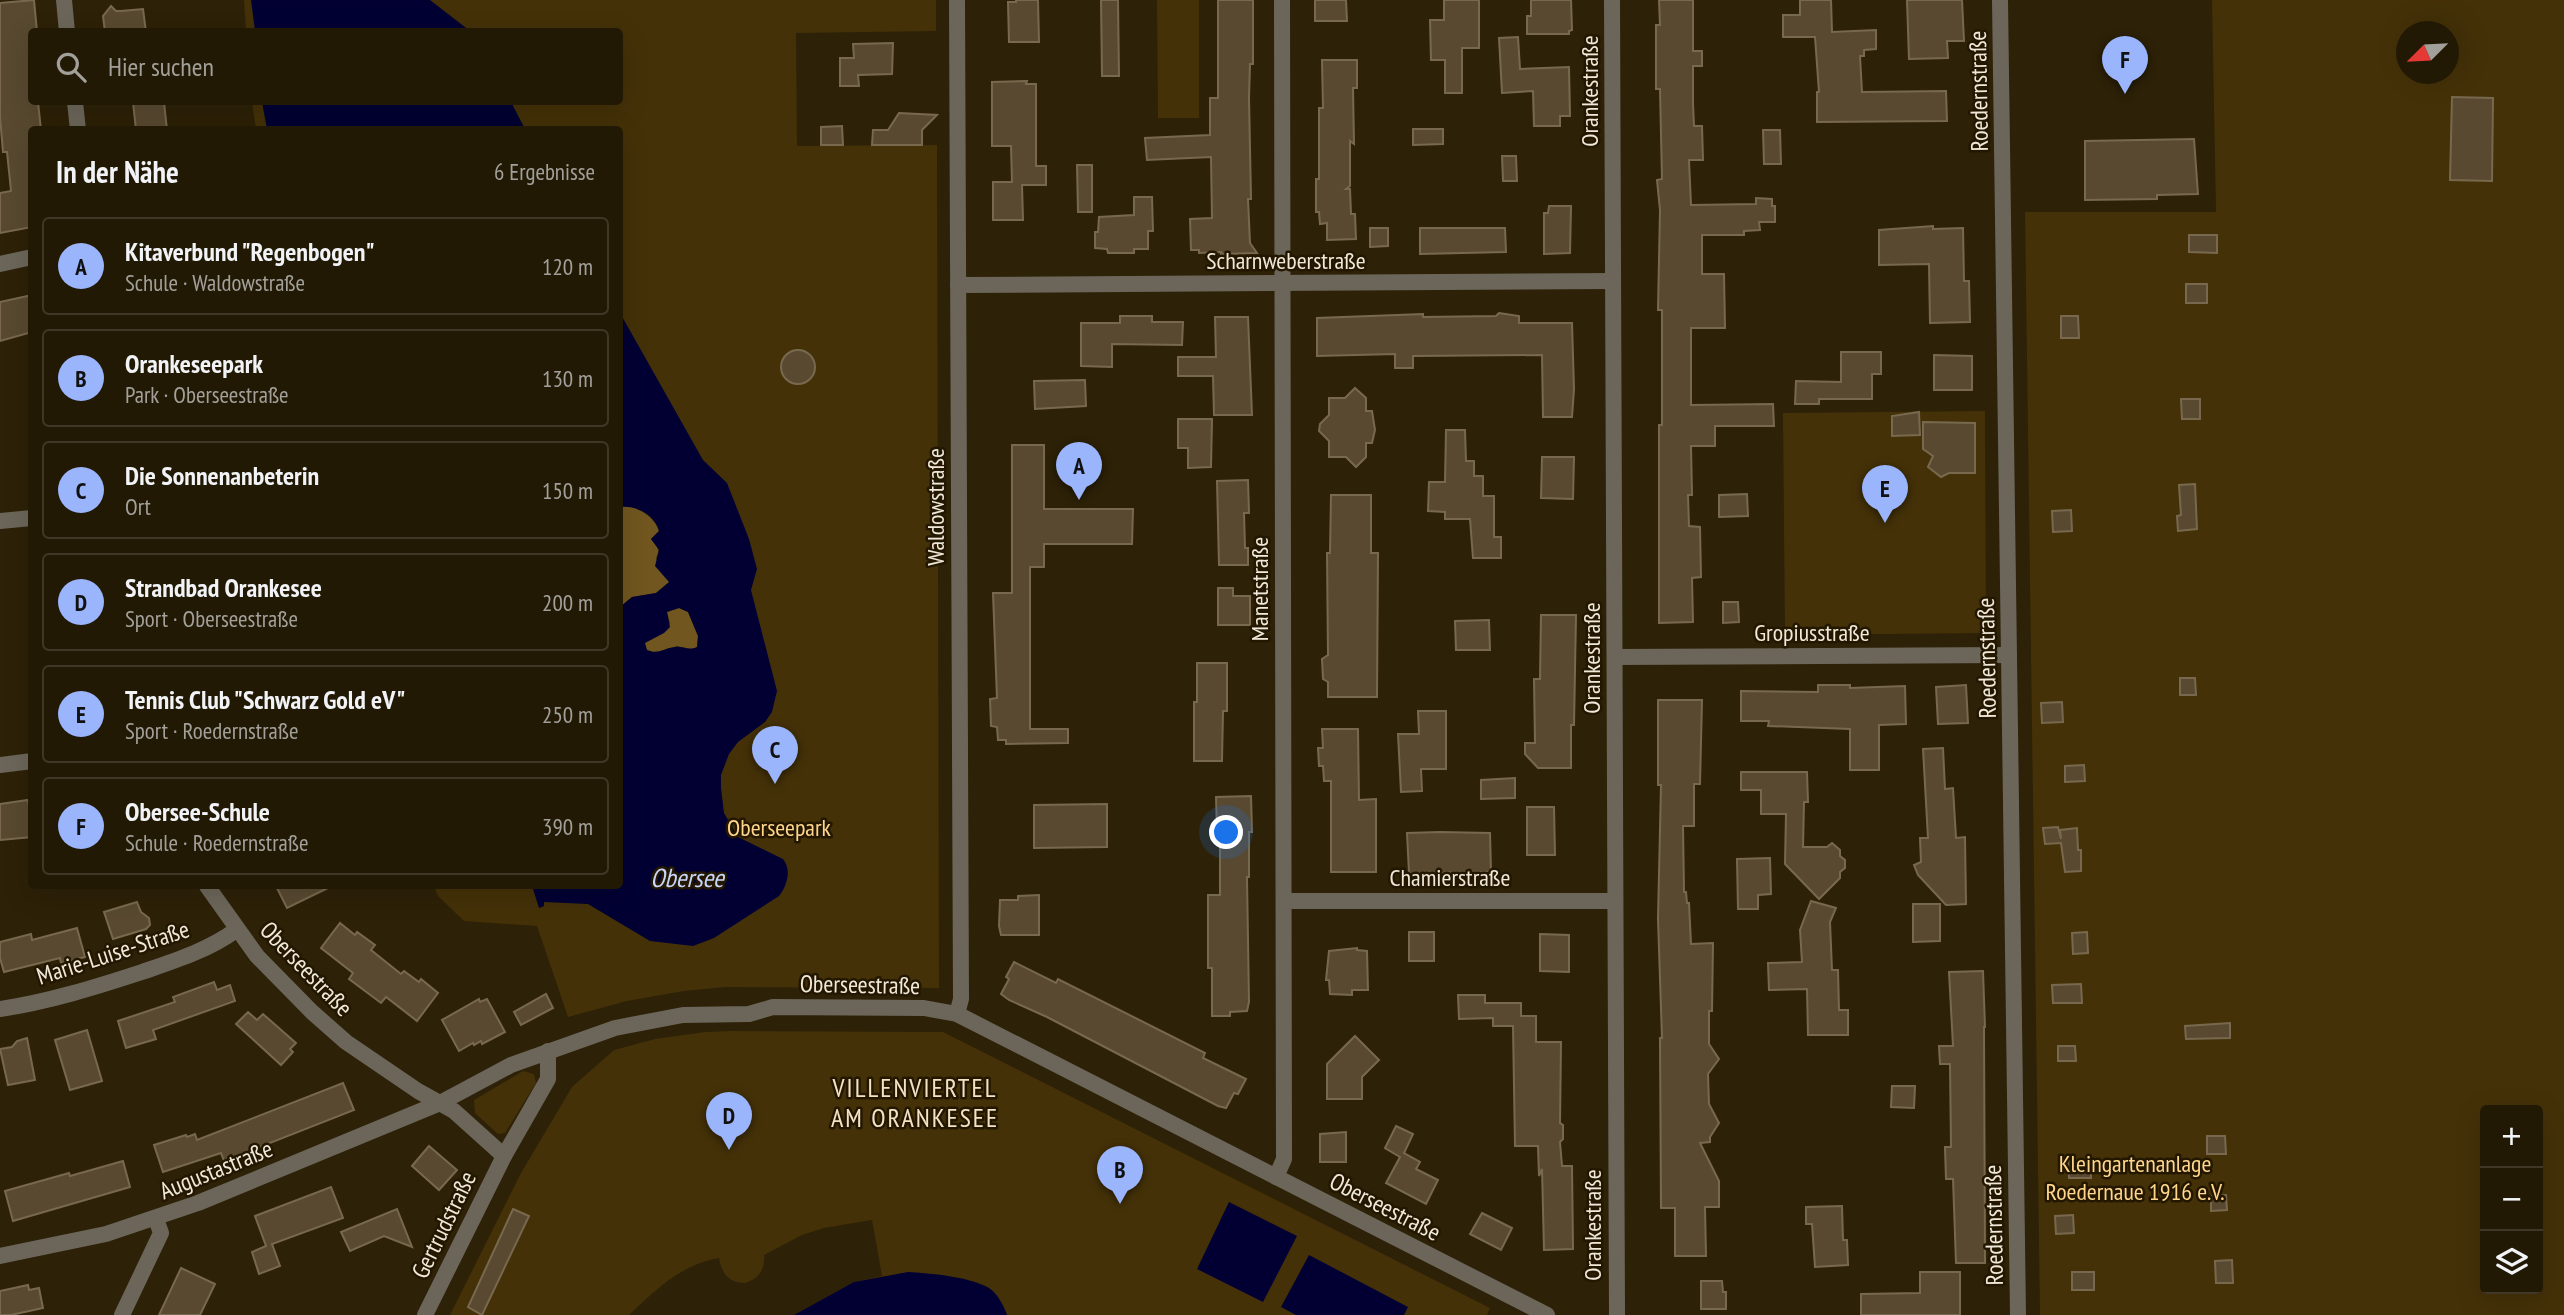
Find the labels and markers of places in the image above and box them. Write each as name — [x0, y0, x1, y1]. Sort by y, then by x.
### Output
pin: F — [2102, 36, 2148, 94]
pin: A — [1056, 442, 1102, 500]
pin: E — [1862, 465, 1908, 523]
pin: C — [752, 726, 798, 784]
pin: D — [706, 1092, 752, 1150]
pin: B — [1097, 1146, 1143, 1204]

